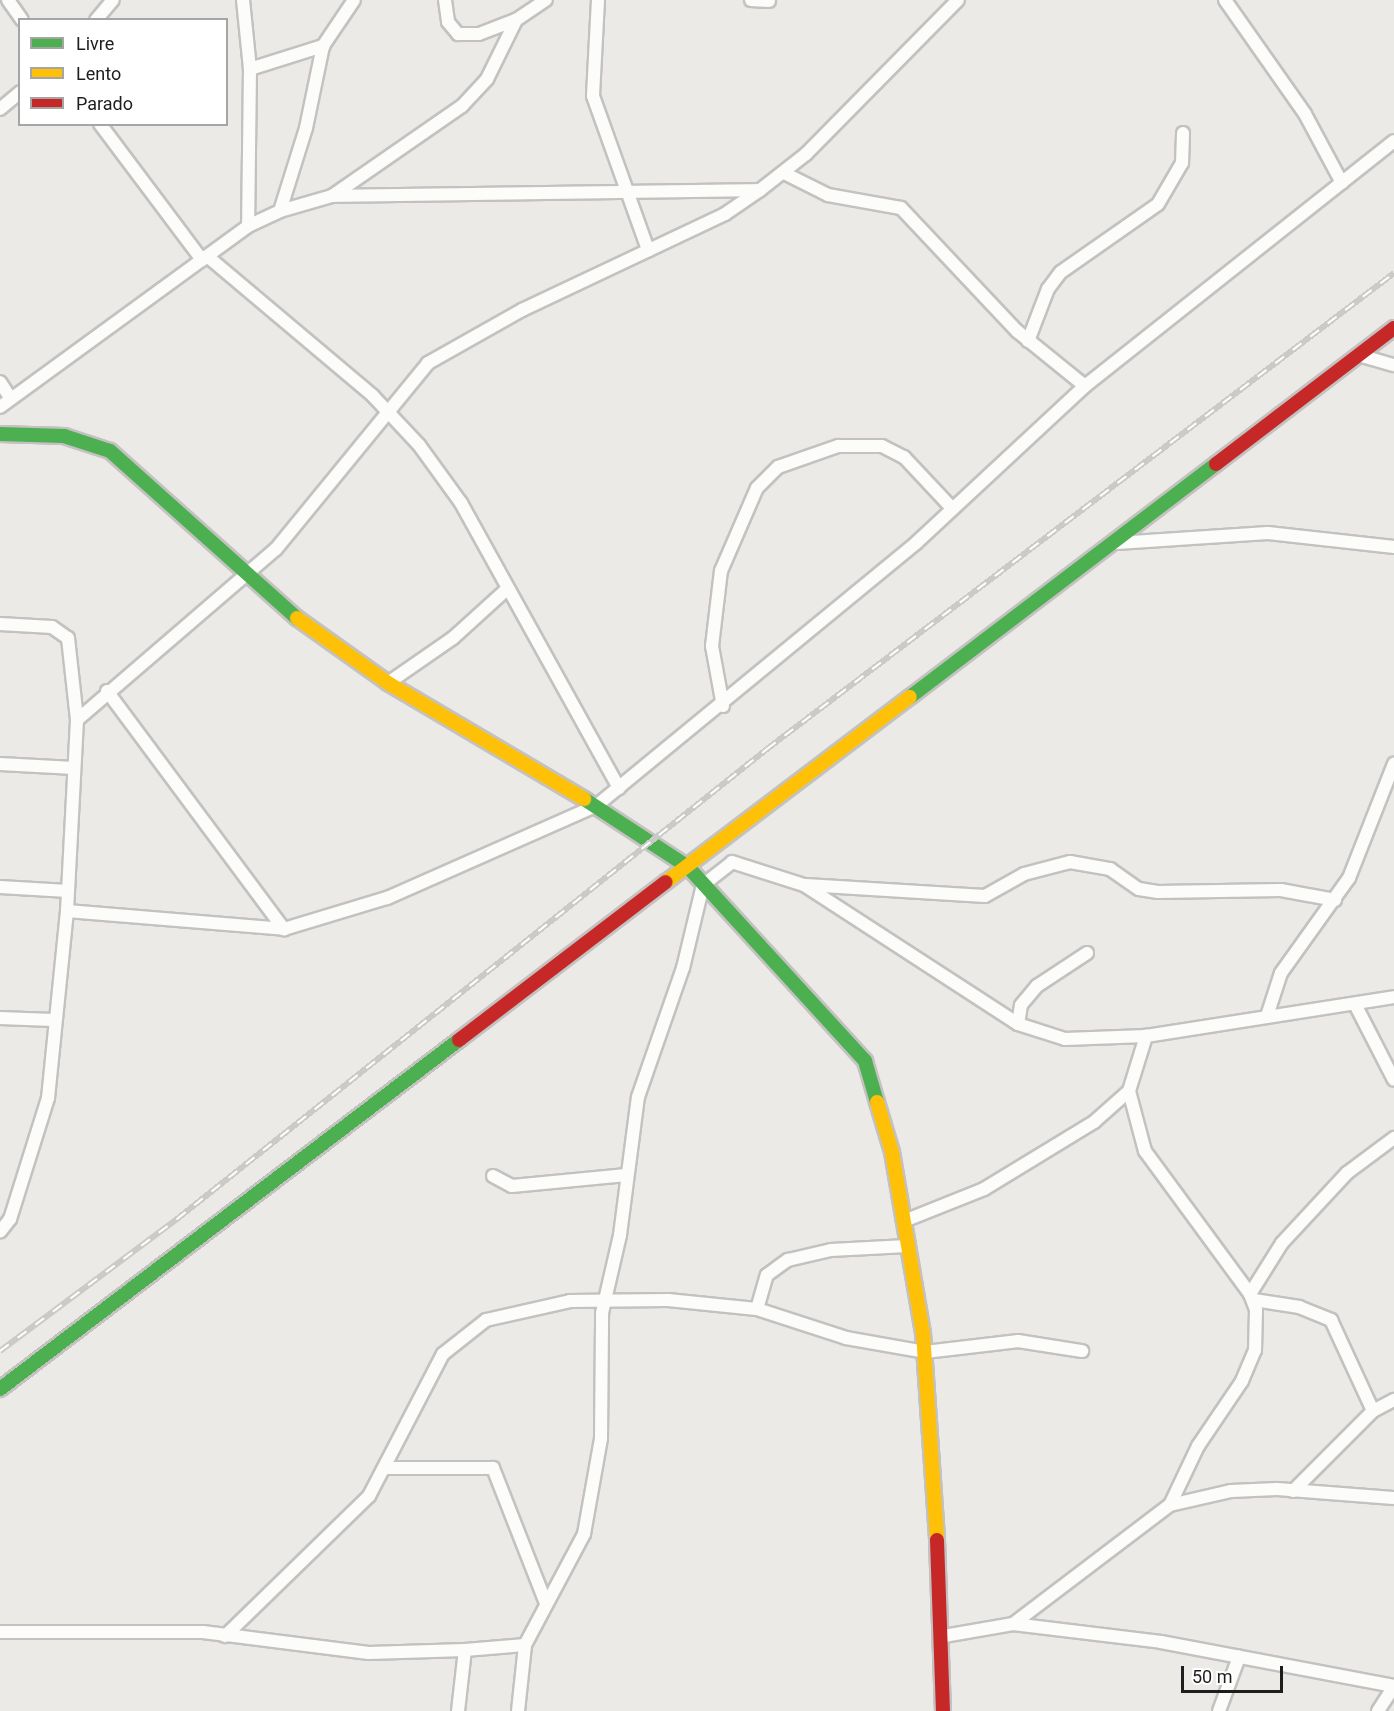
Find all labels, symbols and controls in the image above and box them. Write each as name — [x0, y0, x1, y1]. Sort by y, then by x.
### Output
legend — [18, 18, 228, 126]
text: Livre — [76, 33, 114, 54]
text: Lento — [76, 63, 121, 84]
text: Parado — [76, 93, 133, 114]
scale bar — [1184, 1654, 1286, 1692]
text: 50 m — [1192, 1666, 1232, 1687]

